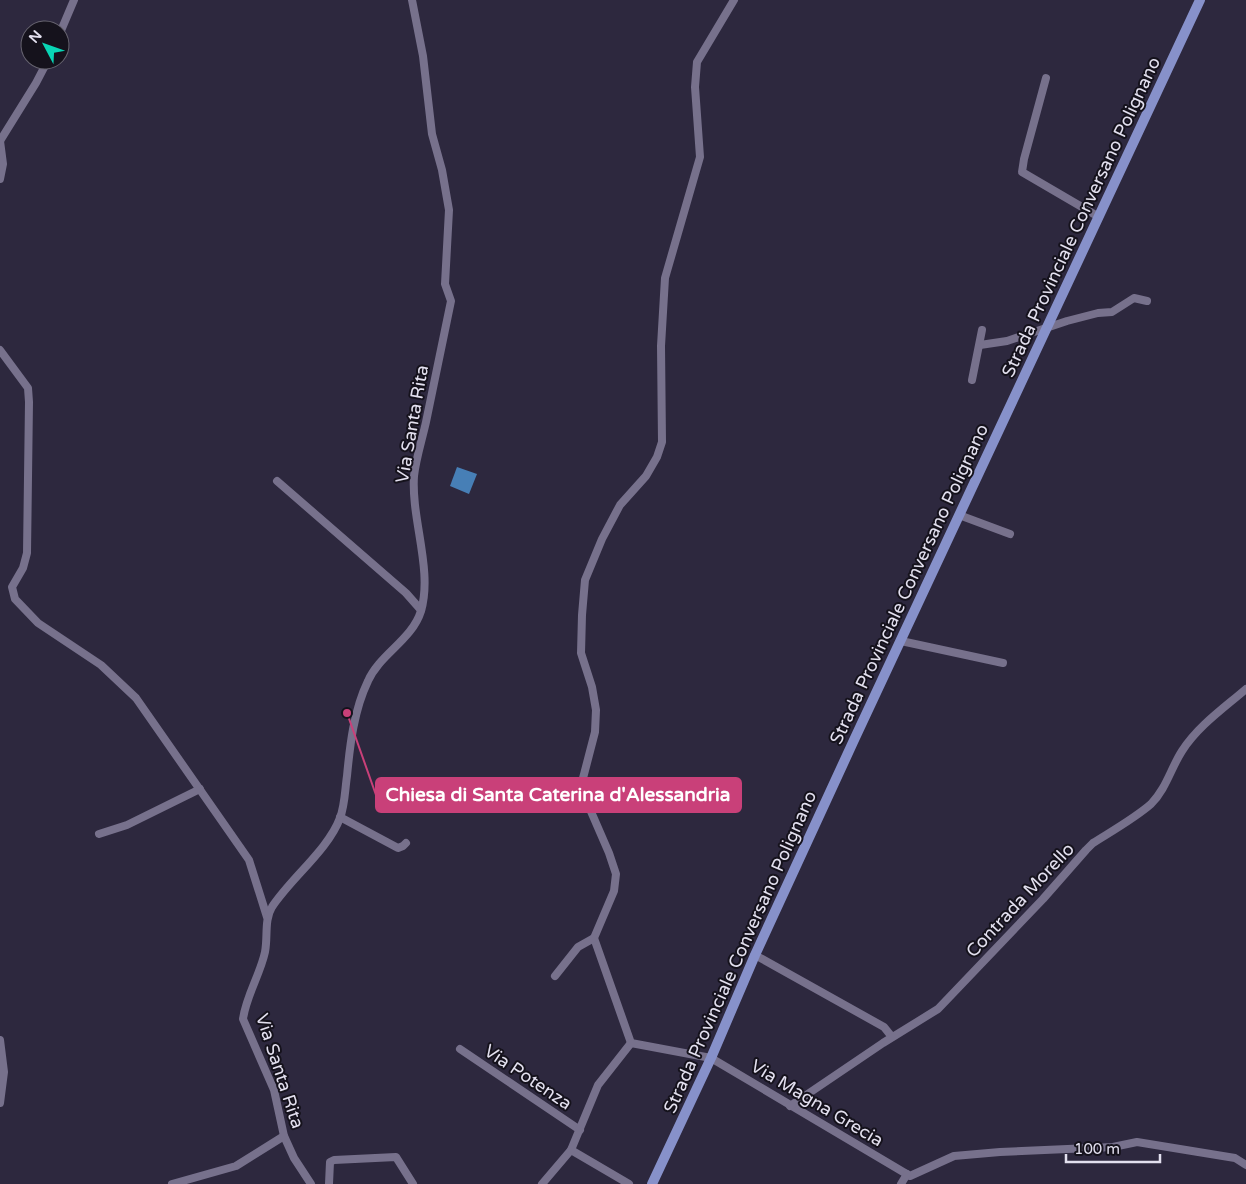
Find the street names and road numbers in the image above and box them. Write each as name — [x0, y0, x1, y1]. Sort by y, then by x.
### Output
street label: Strada Provinciale Conversano Polignano — [997, 53, 1165, 381]
street label: Via Santa Rita — [391, 363, 433, 485]
street label: Strada Provinciale Conversano Polignano — [825, 420, 993, 748]
street label: Strada Provinciale Conversano Polignano — [659, 787, 821, 1117]
street label: Contrada Morello — [961, 838, 1079, 962]
street label: Via Santa Rita — [251, 1011, 309, 1131]
street label: Via Potenza — [480, 1040, 576, 1114]
street label: Via Magna Grecia — [747, 1055, 887, 1151]

